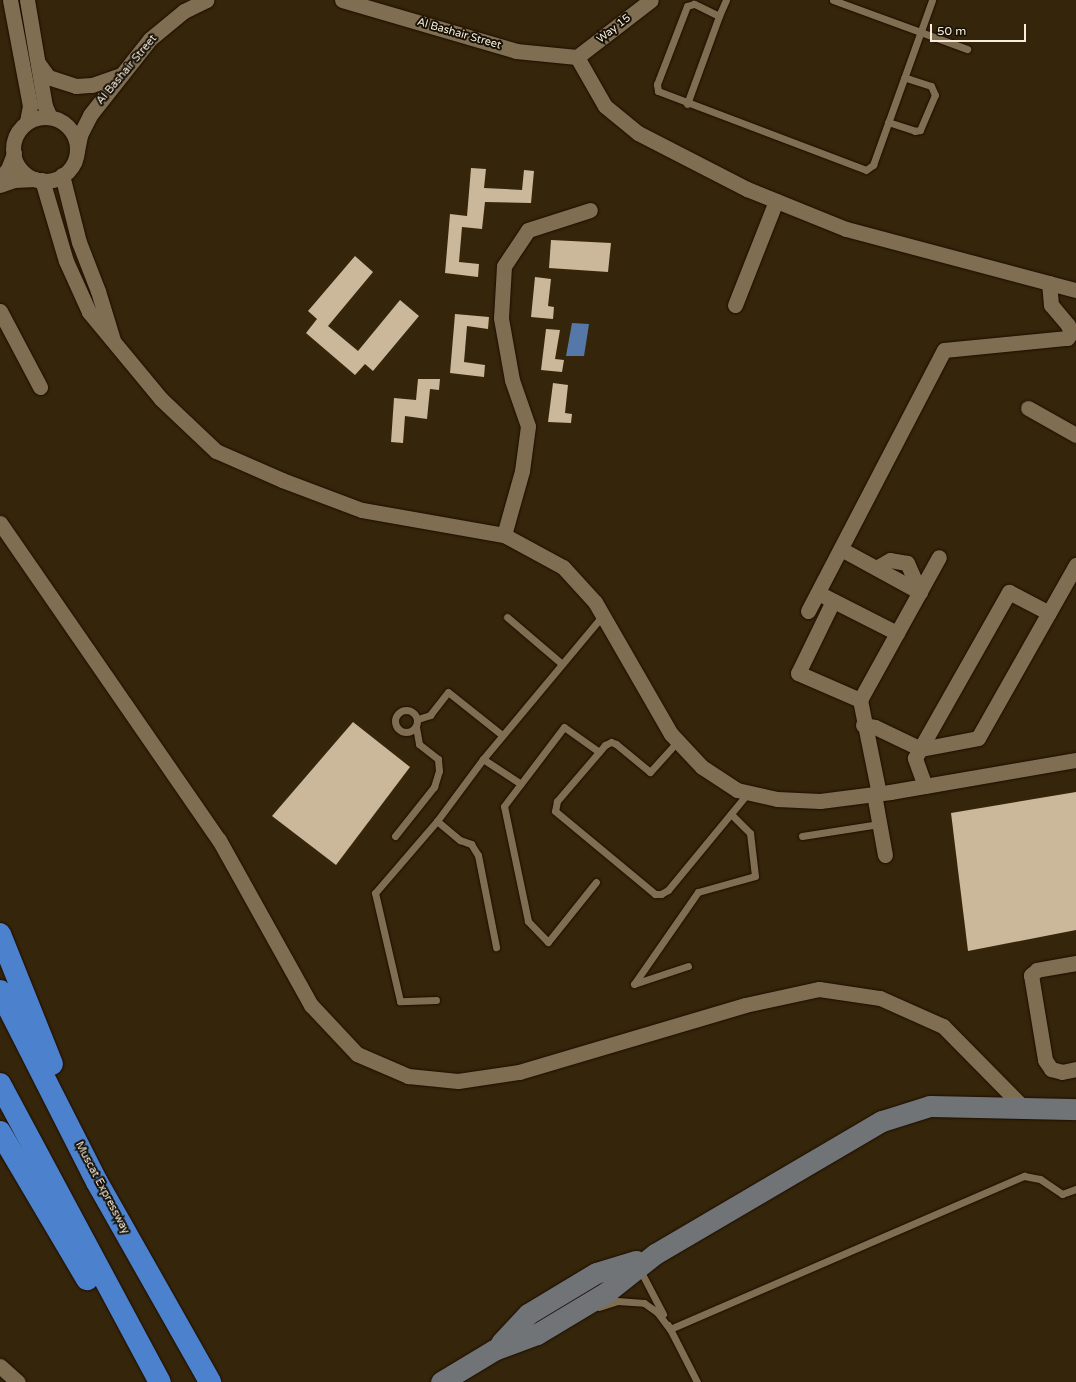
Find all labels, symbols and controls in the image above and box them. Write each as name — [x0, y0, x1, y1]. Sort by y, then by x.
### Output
street label: Way 15 — [594, 12, 634, 46]
street label: Al Bashair Street — [415, 16, 503, 52]
scale bar — [932, 16, 1028, 42]
text: 50 m — [937, 24, 966, 38]
street label: Al Bashair Street — [94, 32, 160, 108]
street label: Muscat Expressway — [72, 1140, 132, 1236]

